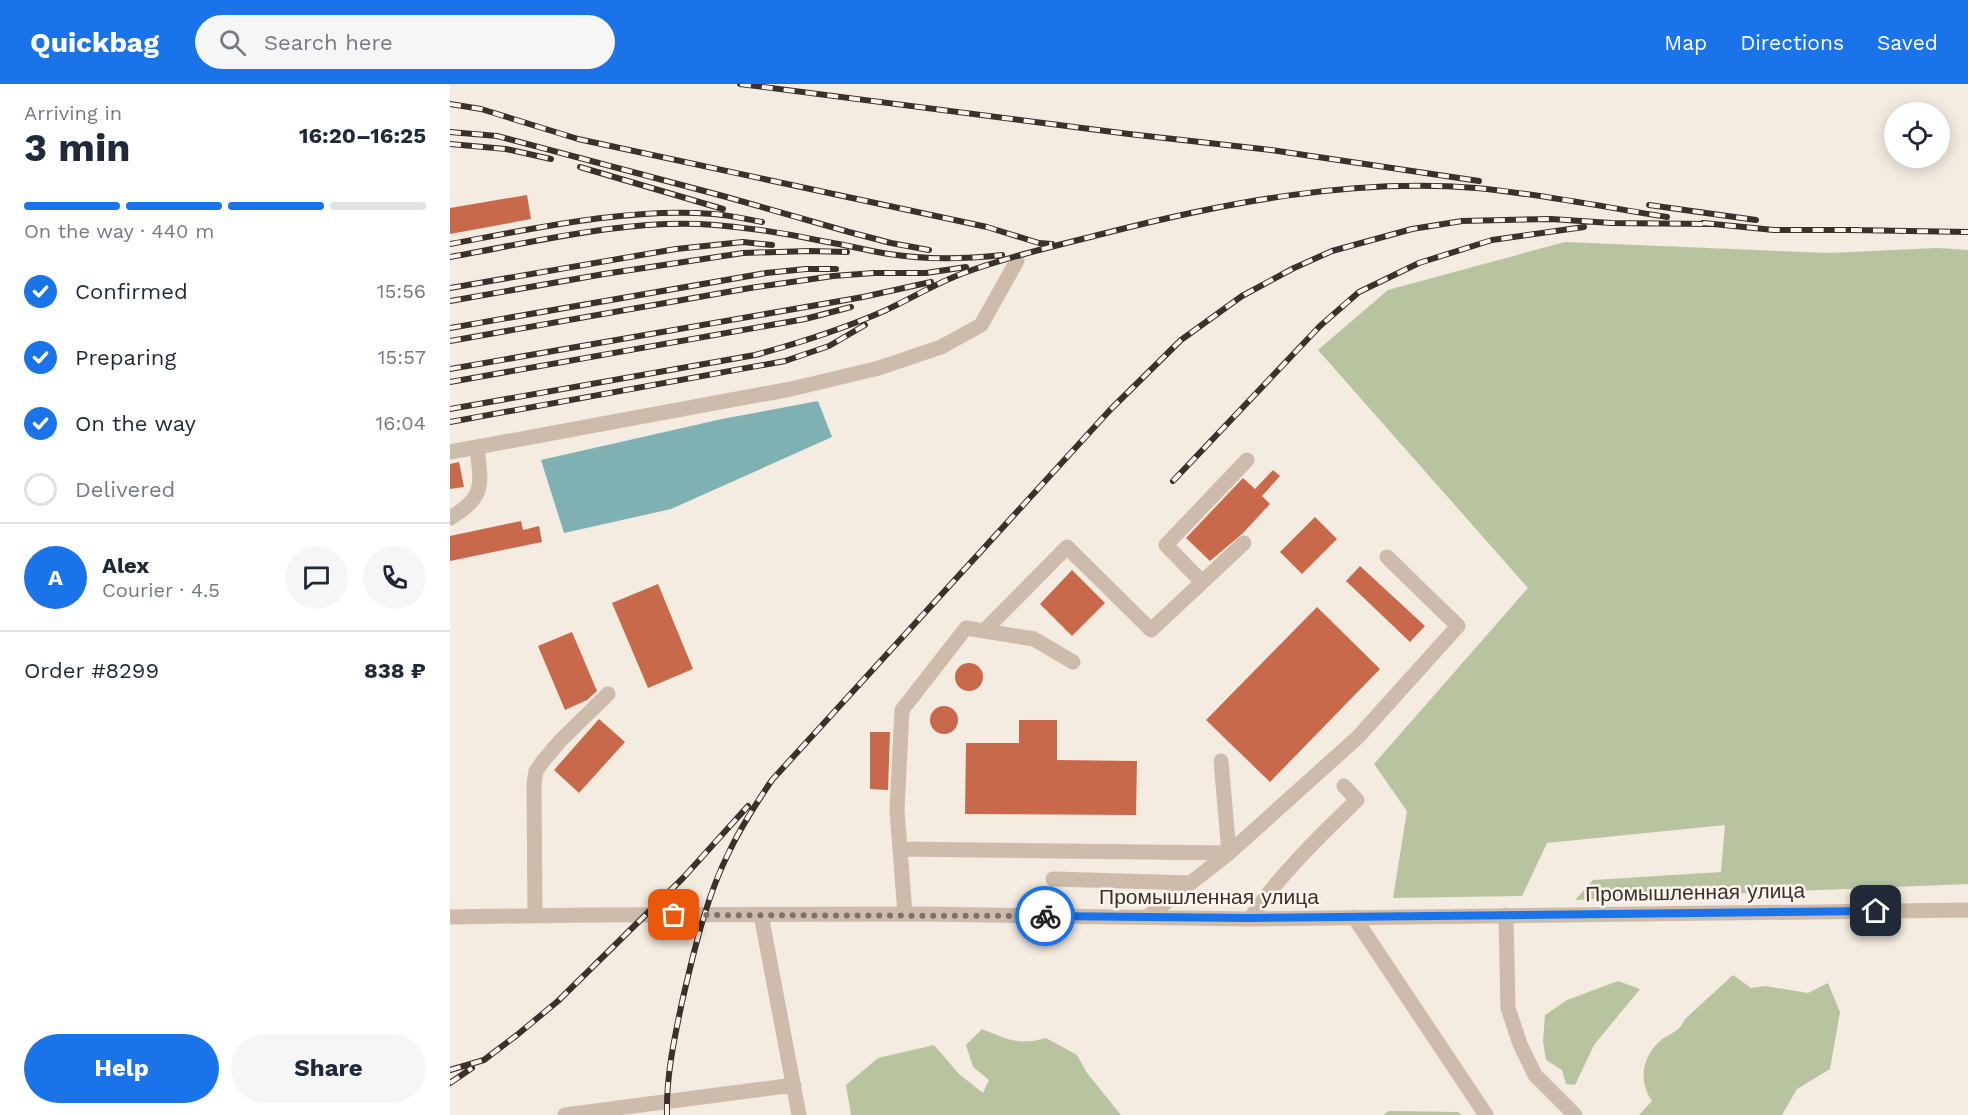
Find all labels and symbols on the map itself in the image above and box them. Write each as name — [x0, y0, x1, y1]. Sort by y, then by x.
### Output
street label: Промышленная улица — [1585, 878, 1805, 906]
street label: Промышленная улица — [1099, 884, 1319, 909]
pin — [1850, 885, 1901, 936]
courier — [1015, 886, 1075, 946]
pin — [648, 889, 699, 940]

